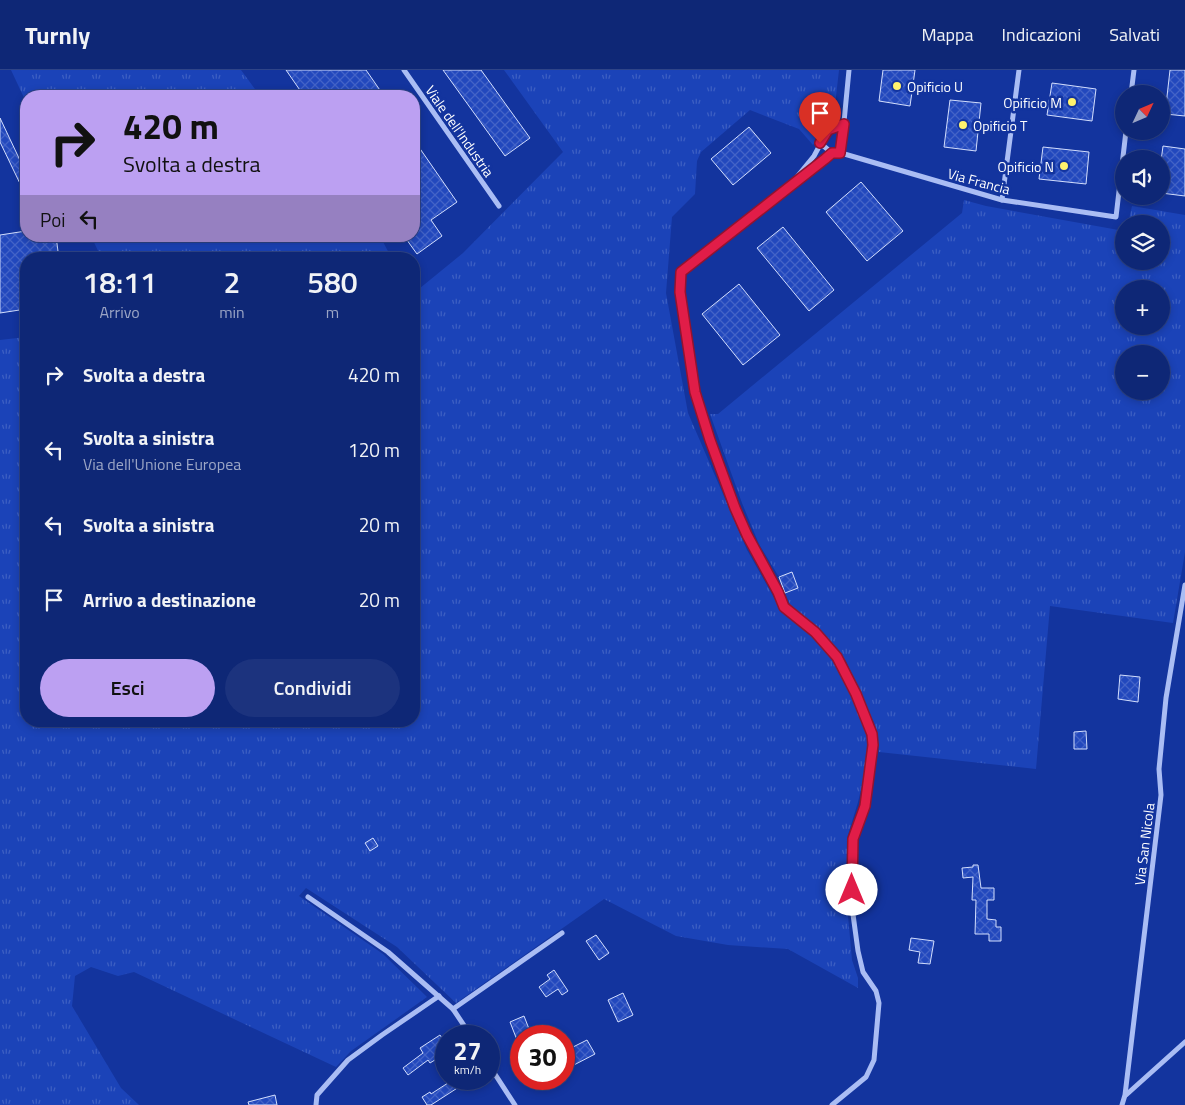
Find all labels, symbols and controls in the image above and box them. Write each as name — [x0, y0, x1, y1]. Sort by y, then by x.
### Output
text: Turnly — [25, 17, 90, 53]
text: Mappa — [921, 21, 974, 48]
text: Indicazioni — [1002, 21, 1081, 48]
text: Salvati — [1109, 21, 1160, 48]
place label: Opificio U — [907, 76, 963, 97]
marker: Opificio U — [891, 80, 903, 92]
street label: Viale dell'Industria — [421, 81, 499, 181]
north arrow — [1115, 85, 1170, 140]
map controls — [1115, 85, 1170, 400]
pin — [799, 92, 841, 143]
place label: Opificio M — [1003, 92, 1062, 113]
marker: Opificio M — [1066, 96, 1078, 108]
text: 420 m — [123, 99, 219, 153]
icon: arrive — [806, 99, 834, 127]
icon: right — [40, 110, 105, 175]
place label: Opificio T — [973, 115, 1028, 136]
marker: Opificio T — [957, 119, 969, 131]
text: Svolta a destra — [123, 147, 261, 181]
button: sound — [1115, 150, 1170, 205]
place label: Opificio N — [998, 156, 1054, 177]
marker: Opificio N — [1058, 160, 1070, 172]
street label: Via Francia — [945, 163, 1013, 199]
text: Poi — [40, 205, 65, 234]
icon: left — [75, 205, 103, 233]
button: layers — [1115, 215, 1170, 270]
text: 18:11 — [82, 259, 157, 305]
text: 2 — [224, 259, 240, 305]
text: 580 — [307, 259, 358, 305]
button: + — [1115, 280, 1170, 335]
text: Arrivo — [100, 300, 140, 324]
text: min — [219, 300, 245, 324]
text: m — [326, 300, 339, 324]
button: − — [1115, 345, 1170, 400]
text: Svolta a destra — [83, 360, 205, 389]
text: 420 m — [348, 360, 400, 389]
icon: right — [40, 361, 68, 389]
text: Svolta a sinistra — [83, 423, 214, 452]
text: 120 m — [348, 435, 400, 464]
icon: left — [40, 436, 68, 464]
text: Via dell'Unione Europea — [83, 452, 241, 476]
text: Svolta a sinistra — [83, 510, 214, 539]
text: 20 m — [359, 510, 400, 539]
icon: left — [40, 511, 68, 539]
text: Arrivo a destinazione — [83, 585, 256, 614]
text: 20 m — [359, 585, 400, 614]
icon: arrive — [40, 586, 68, 614]
button: Esci — [40, 659, 215, 717]
button: Condividi — [225, 659, 400, 717]
street label: Via San Nicola — [1129, 802, 1159, 886]
position arrow — [825, 863, 877, 915]
speed limit sign: 30 — [510, 1025, 575, 1090]
text: 27 — [453, 1032, 482, 1070]
text: km/h — [454, 1060, 481, 1079]

